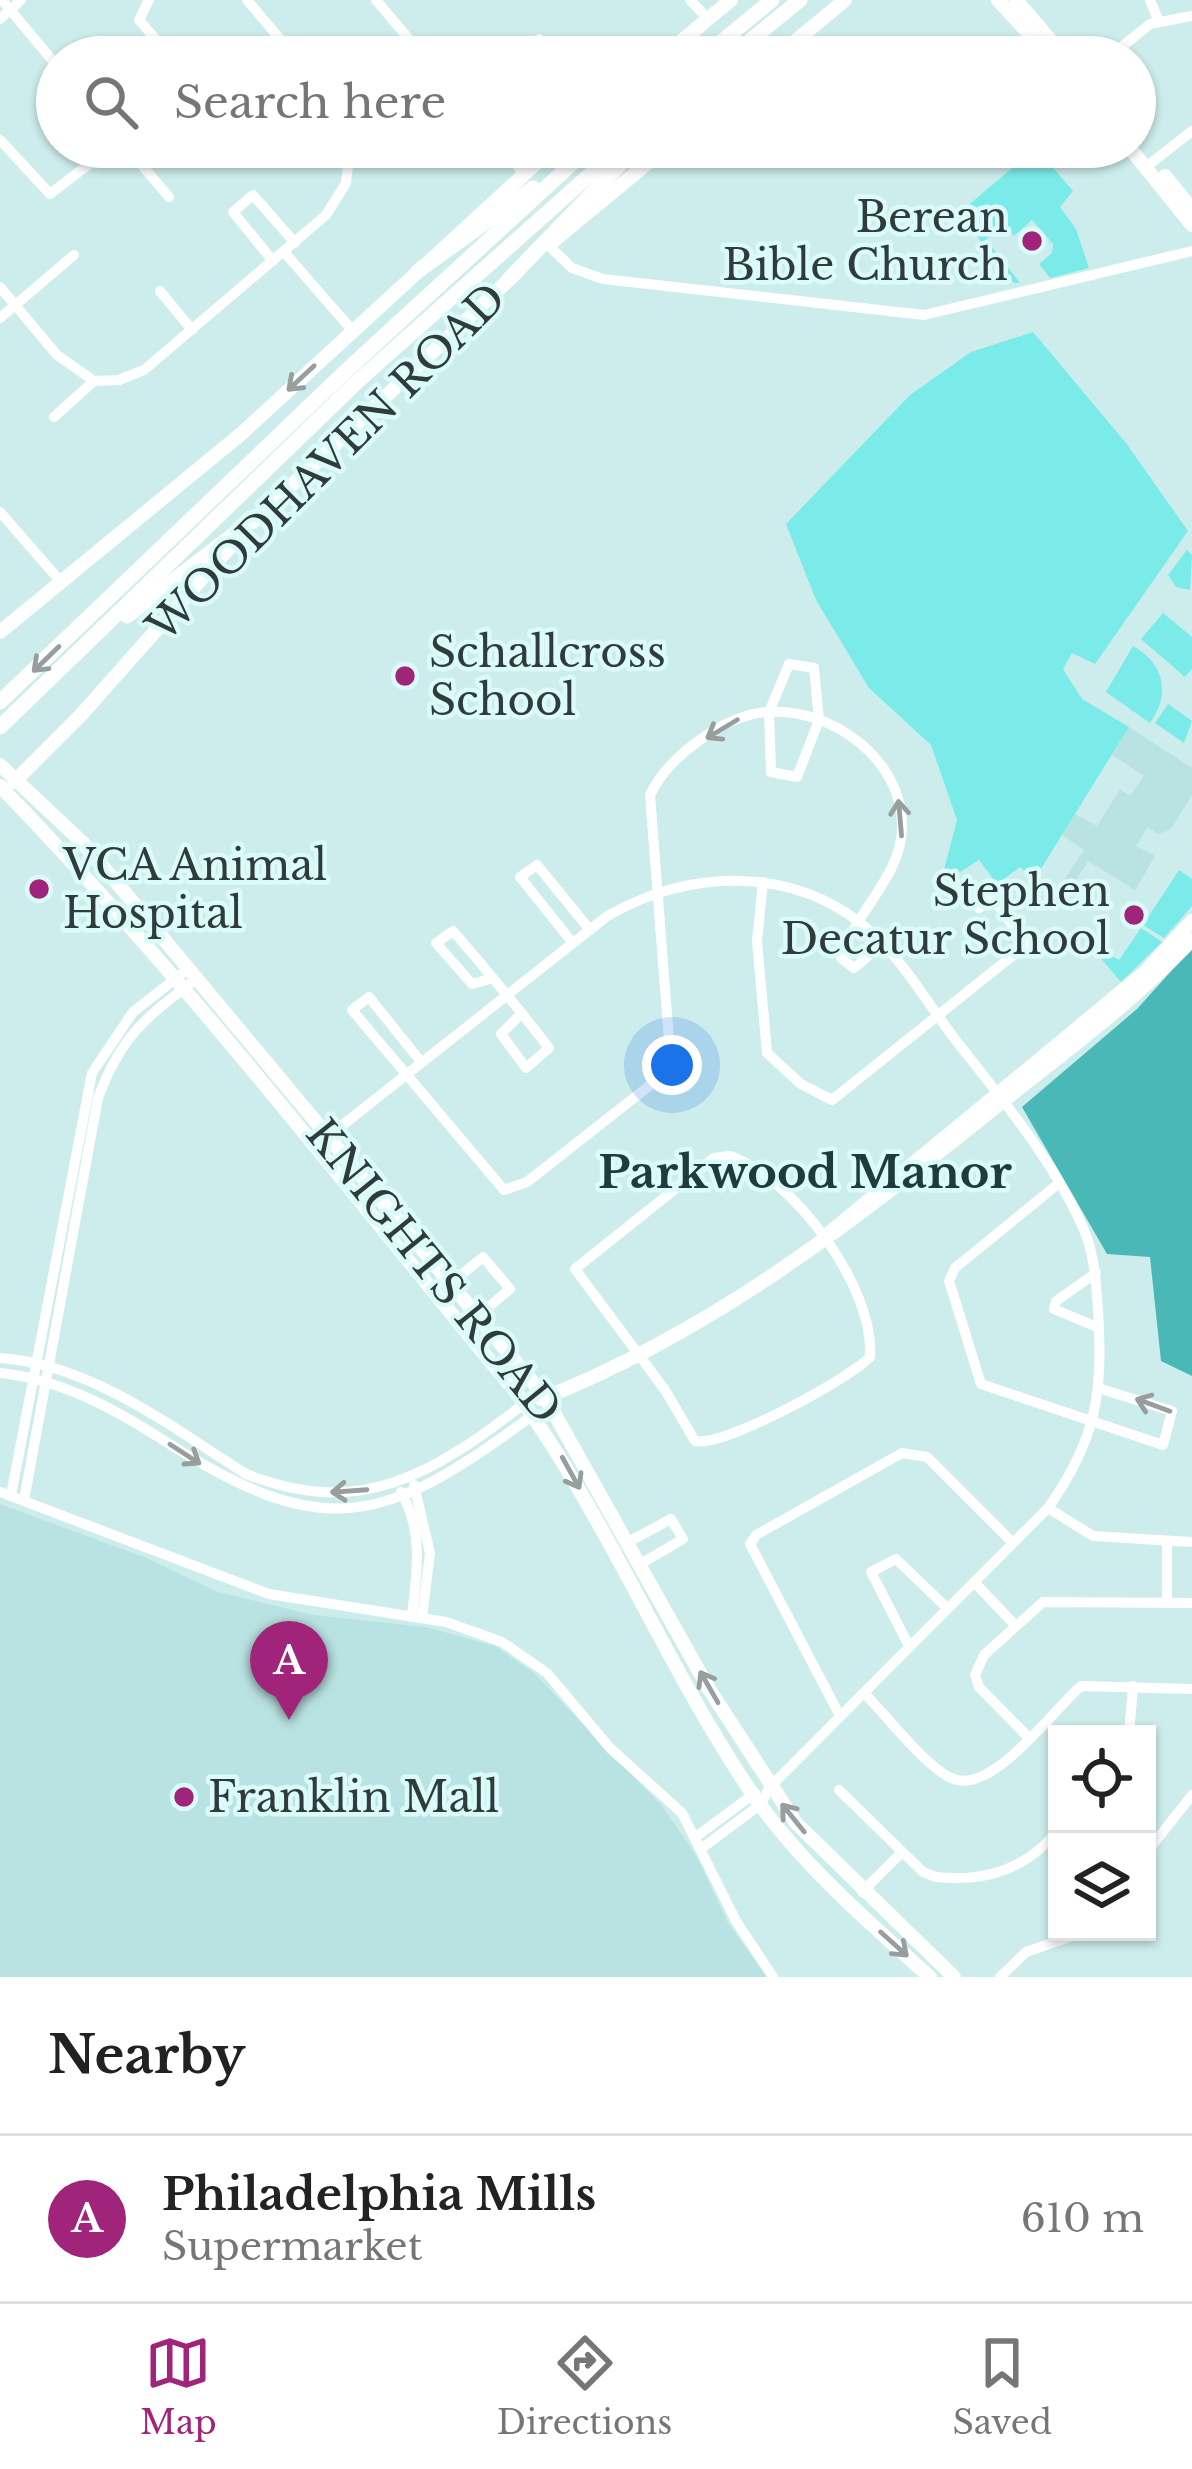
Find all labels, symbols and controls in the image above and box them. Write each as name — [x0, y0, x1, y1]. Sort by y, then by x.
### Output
search box — [36, 36, 1156, 168]
icon: search — [78, 69, 144, 135]
text: Search here — [174, 74, 446, 130]
place label: Berean Bible Church — [723, 191, 1008, 291]
marker: Berean Bible Church — [1019, 228, 1045, 254]
street label: WOODHAVEN ROAD — [135, 272, 516, 653]
one-way arrow — [286, 364, 316, 391]
place label: Schallcross School — [429, 626, 666, 726]
one-way arrow — [32, 644, 61, 672]
marker: Schallcross School — [392, 663, 418, 689]
one-way arrow — [706, 717, 740, 741]
one-way arrow — [888, 799, 911, 838]
place label: VCA Animal Hospital — [62, 839, 327, 939]
place label: Stephen Decatur School — [781, 865, 1110, 965]
marker: VCA Animal Hospital — [26, 876, 52, 902]
marker: Stephen Decatur School — [1121, 902, 1147, 928]
your location — [642, 1035, 702, 1095]
street label: KNIGHTS ROAD — [295, 1108, 573, 1434]
district label: Parkwood Manor — [598, 1144, 1013, 1200]
one-way arrow — [1135, 1393, 1172, 1414]
one-way arrow — [168, 1442, 202, 1467]
one-way arrow — [560, 1455, 583, 1490]
one-way arrow — [330, 1480, 369, 1503]
pin: A — [250, 1621, 328, 1720]
one-way arrow — [696, 1671, 720, 1706]
map controls — [1048, 1725, 1156, 1941]
button: locate — [1048, 1725, 1156, 1833]
place label: Franklin Mall — [208, 1771, 499, 1823]
marker: Franklin Mall — [171, 1784, 197, 1810]
one-way arrow — [780, 1803, 807, 1835]
button: layers — [1048, 1833, 1156, 1941]
one-way arrow — [878, 1930, 908, 1957]
text: Nearby — [48, 2024, 245, 2087]
text: Philadelphia Mills — [162, 2166, 596, 2222]
text: A — [71, 2194, 103, 2243]
text: 610 m — [1021, 2194, 1144, 2243]
text: Supermarket — [162, 2222, 422, 2271]
tab: Map — [140, 2330, 217, 2443]
tab: Directions — [497, 2330, 672, 2443]
tab: Saved — [952, 2330, 1052, 2443]

